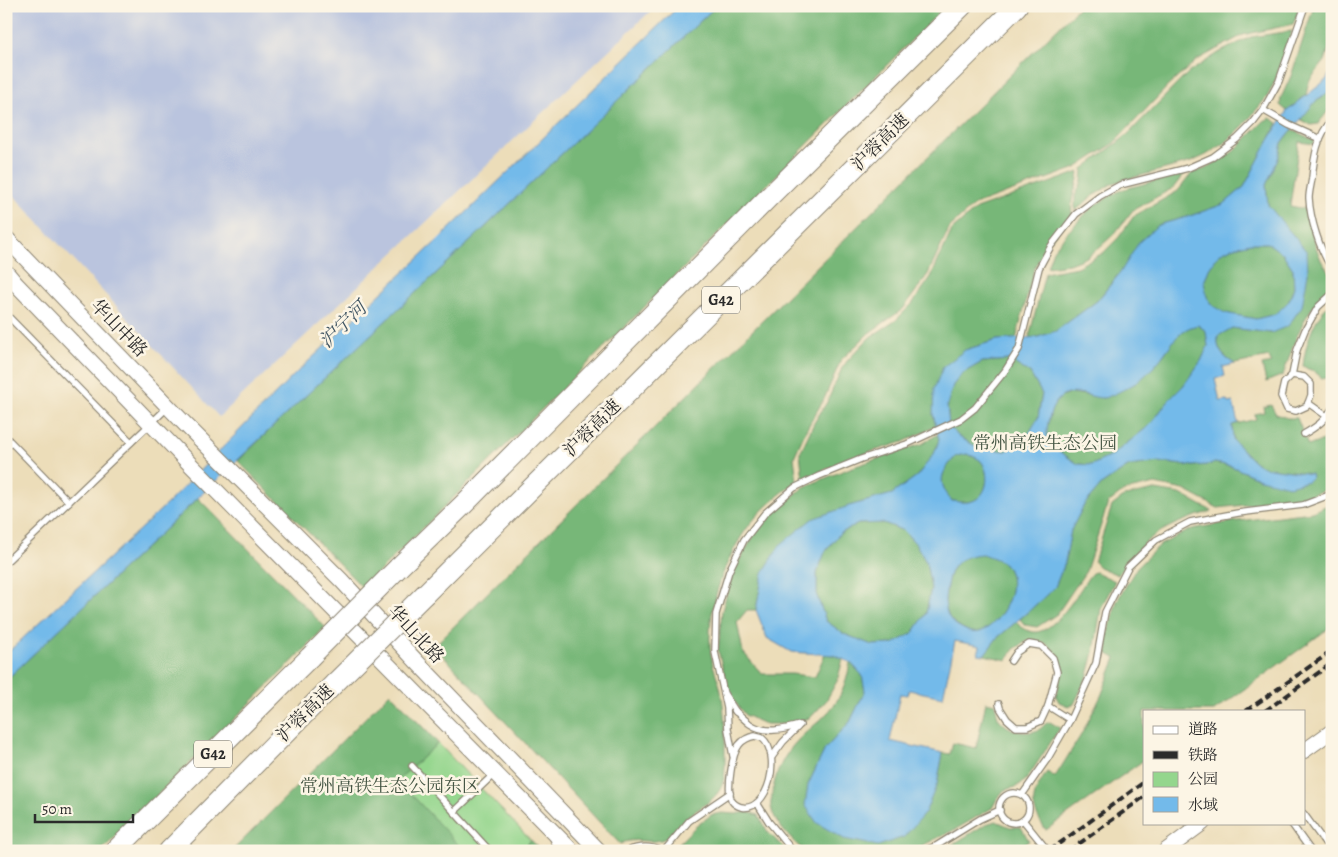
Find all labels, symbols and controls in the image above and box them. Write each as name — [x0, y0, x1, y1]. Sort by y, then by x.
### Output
street label: 沪蓉高速 — [846, 108, 914, 176]
road number: G42 — [702, 286, 740, 314]
street label: 华山中路 — [85, 294, 153, 362]
water label: 沪宁河 — [313, 294, 375, 354]
street label: 沪蓉高速 — [558, 394, 626, 462]
park label: 常州高铁生态公园 — [973, 431, 1117, 455]
street label: 华山北路 — [383, 599, 449, 669]
street label: 沪蓉高速 — [271, 679, 339, 747]
legend — [1143, 710, 1306, 824]
text: 道路 — [1188, 719, 1218, 739]
road number: G42 — [194, 741, 232, 768]
text: 铁路 — [1188, 745, 1218, 765]
text: 公园 — [1188, 769, 1218, 789]
park label: 常州高铁生态公园东区 — [300, 774, 480, 798]
scale bar — [35, 792, 132, 824]
text: 水域 — [1188, 795, 1218, 815]
text: 50 m — [42, 799, 72, 819]

